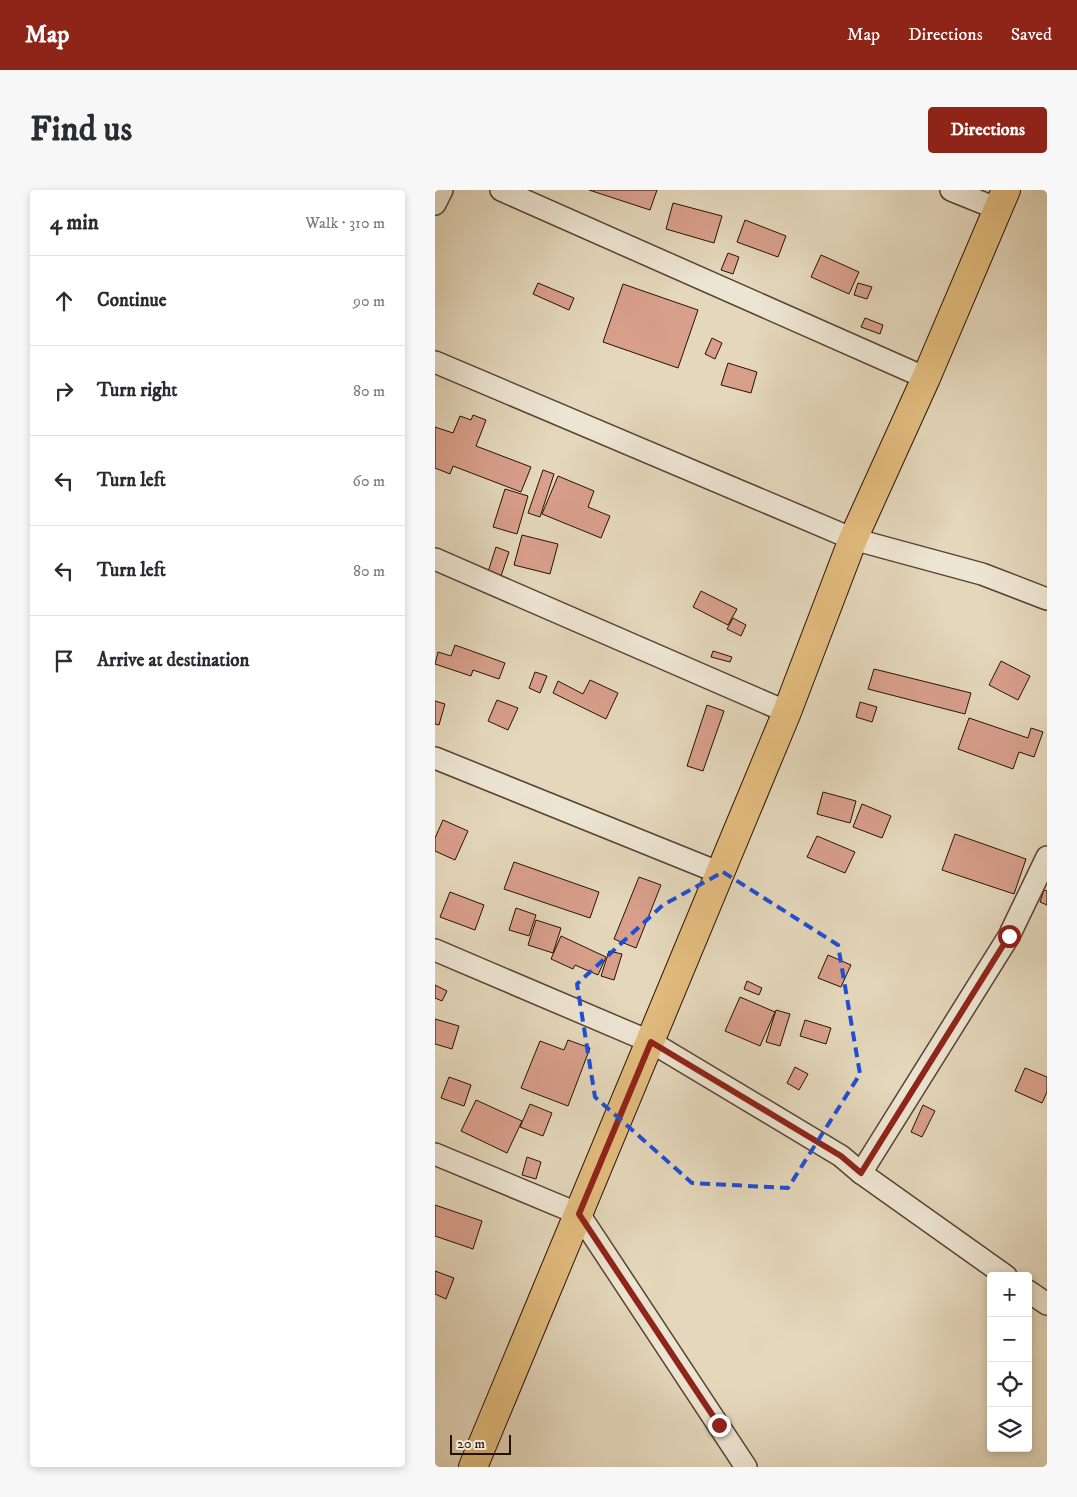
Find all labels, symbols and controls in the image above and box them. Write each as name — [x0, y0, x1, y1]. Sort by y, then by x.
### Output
text: Map — [25, 20, 69, 50]
text: Map — [847, 24, 880, 46]
text: Directions — [908, 24, 983, 46]
text: Saved — [1011, 24, 1052, 46]
button: Directions — [928, 107, 1047, 153]
text: Find us — [30, 108, 132, 152]
text: 4 min — [50, 210, 99, 236]
text: Walk · 310 m — [305, 213, 385, 233]
icon: ahead — [50, 287, 78, 315]
text: Continue — [97, 289, 167, 312]
text: 90 m — [353, 291, 385, 311]
icon: right — [50, 377, 78, 405]
text: Turn right — [97, 379, 177, 402]
text: 80 m — [353, 381, 385, 401]
icon: left — [50, 467, 78, 495]
text: Turn left — [97, 469, 166, 492]
text: 60 m — [353, 471, 385, 491]
icon: left — [50, 557, 78, 585]
text: Turn left — [97, 559, 166, 582]
text: 80 m — [353, 561, 385, 581]
icon: arrive — [50, 647, 78, 675]
text: Arrive at destination — [97, 649, 249, 672]
route start — [998, 925, 1021, 948]
map controls — [987, 1272, 1032, 1452]
button: + — [987, 1272, 1032, 1317]
button: − — [987, 1317, 1032, 1362]
button: locate — [987, 1362, 1032, 1407]
button: layers — [987, 1407, 1032, 1452]
route end — [708, 1414, 731, 1437]
scale bar — [450, 1432, 511, 1455]
text: 20 m — [457, 1435, 485, 1453]

